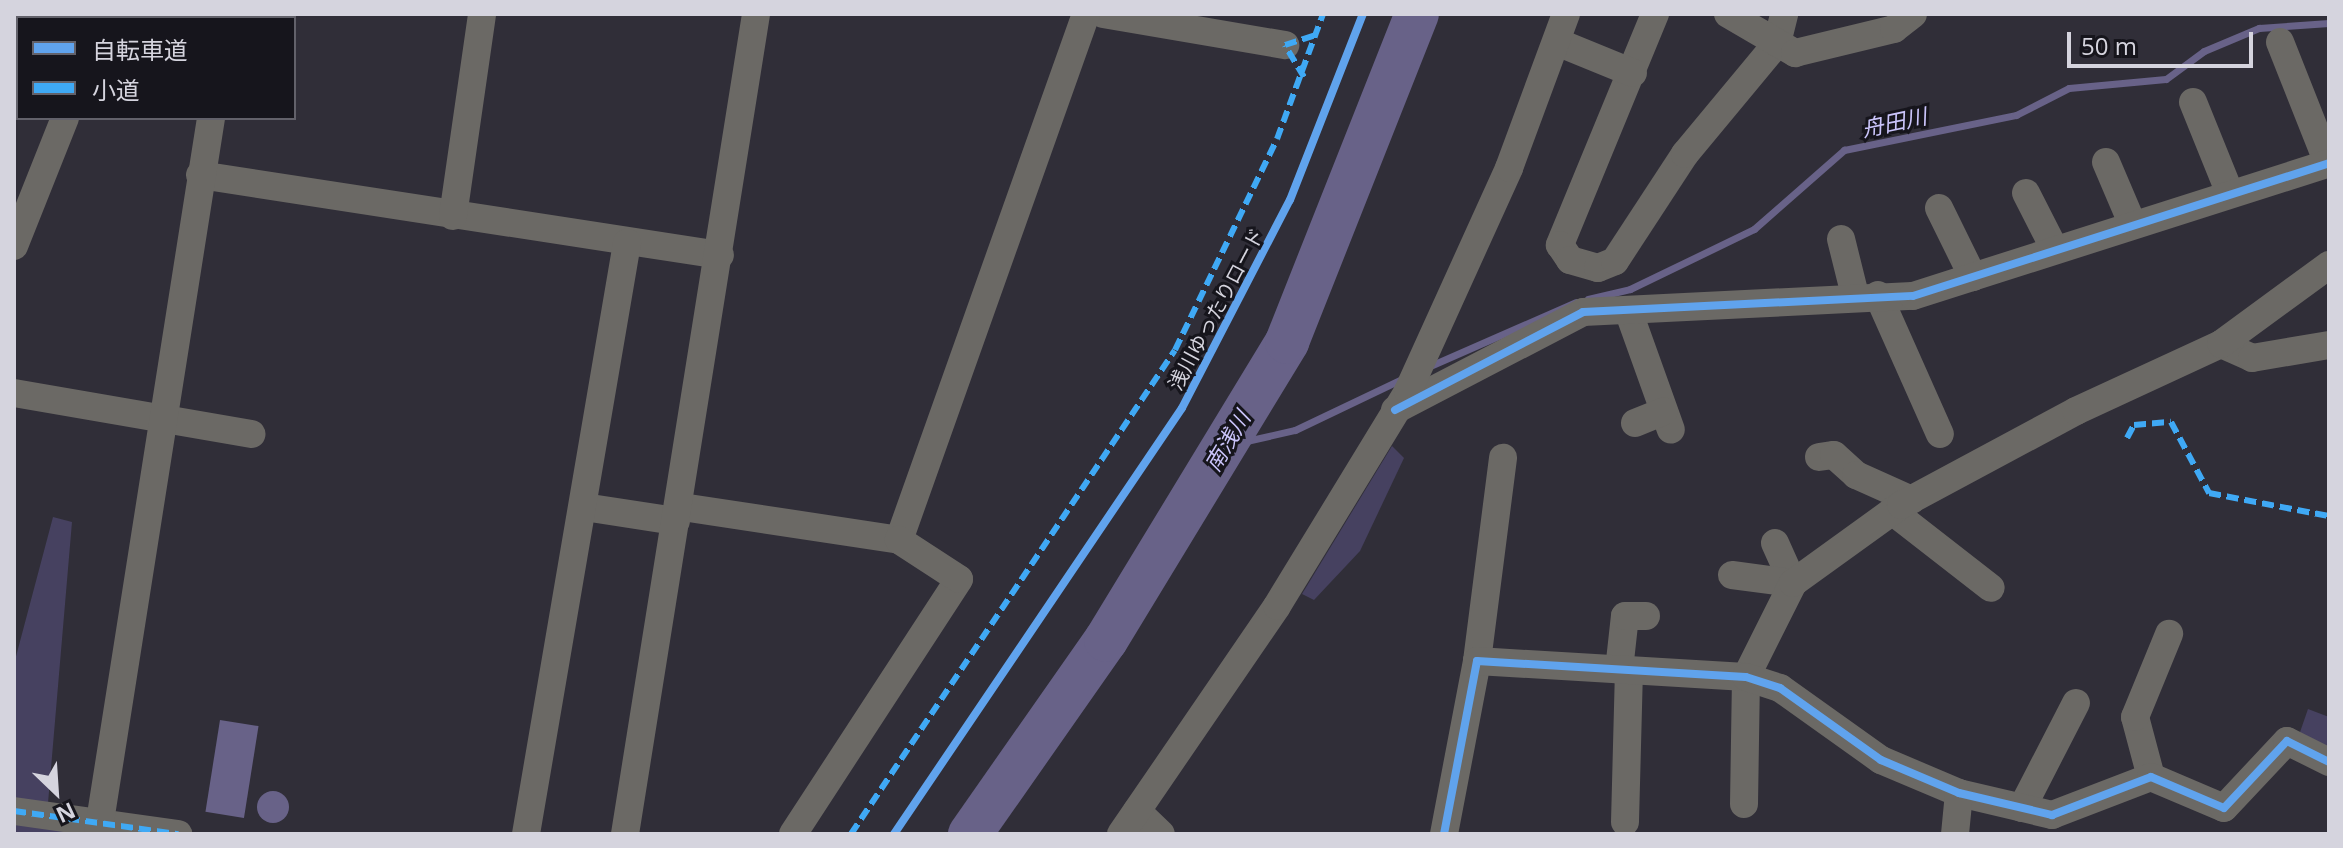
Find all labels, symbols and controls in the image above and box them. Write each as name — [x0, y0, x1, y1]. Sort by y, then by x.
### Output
legend — [16, 16, 296, 120]
scale bar — [2071, 16, 2257, 66]
text: 50 m — [2081, 29, 2137, 62]
text: 自転車道 — [92, 33, 188, 66]
text: 小道 — [92, 73, 140, 106]
water label: 舟田川 — [1859, 102, 1929, 142]
street label: 浅川ゆったりロード — [1163, 224, 1269, 394]
water label: 南浅川 — [1199, 406, 1255, 476]
north arrow — [16, 752, 96, 832]
text: N — [52, 796, 81, 831]

